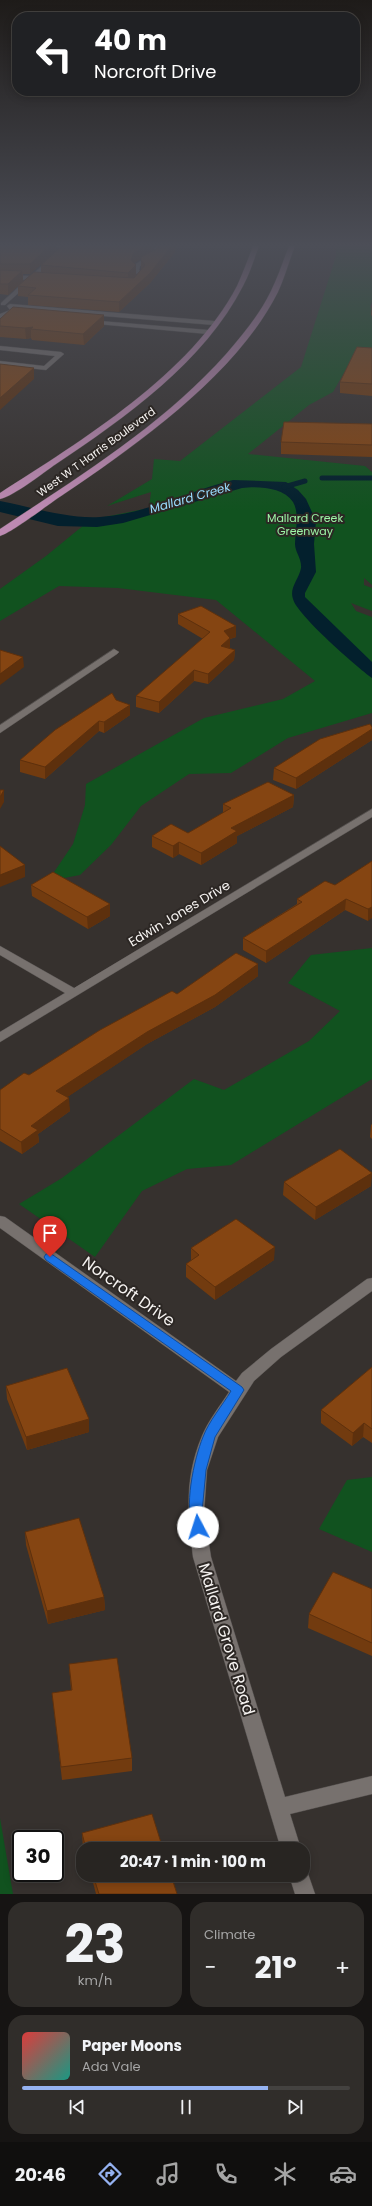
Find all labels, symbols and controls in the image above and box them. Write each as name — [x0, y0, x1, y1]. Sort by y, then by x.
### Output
text: 40 m — [94, 21, 167, 60]
icon: left — [28, 28, 80, 80]
text: Norcroft Drive — [94, 59, 216, 84]
street label: West W T Harris Boulevard — [33, 404, 159, 500]
water label: Mallard Creek — [147, 478, 233, 517]
park label: Mallard Creek Greenway — [267, 510, 343, 539]
street label: Edwin Jones Drive — [125, 876, 234, 951]
pin — [33, 1216, 67, 1257]
icon: arrive — [39, 1222, 61, 1244]
street label: Norcroft Drive — [78, 1251, 180, 1332]
position arrow — [177, 1506, 219, 1548]
street label: Mallard Grove Road — [192, 1560, 261, 1718]
speed limit sign: 30 — [12, 1830, 64, 1882]
text: 20:47 · 1 min · 100 m — [120, 1851, 266, 1872]
text: 23 — [64, 1908, 126, 1981]
text: Climate — [204, 1925, 255, 1944]
text: 21° — [254, 1946, 297, 1989]
text: − — [204, 1952, 216, 1983]
text: + — [335, 1952, 350, 1983]
text: km/h — [78, 1971, 112, 1990]
text: Paper Moons — [82, 2035, 182, 2056]
text: Ada Vale — [82, 2057, 141, 2076]
icon: previous — [66, 2096, 88, 2118]
icon: pause — [175, 2096, 197, 2118]
icon: next — [284, 2096, 306, 2118]
icon: directions — [96, 2160, 124, 2188]
icon: music — [154, 2160, 182, 2188]
icon: phone — [212, 2160, 240, 2188]
icon: climate — [271, 2160, 299, 2188]
icon: car — [329, 2160, 357, 2188]
text: 20:46 — [15, 2162, 66, 2187]

